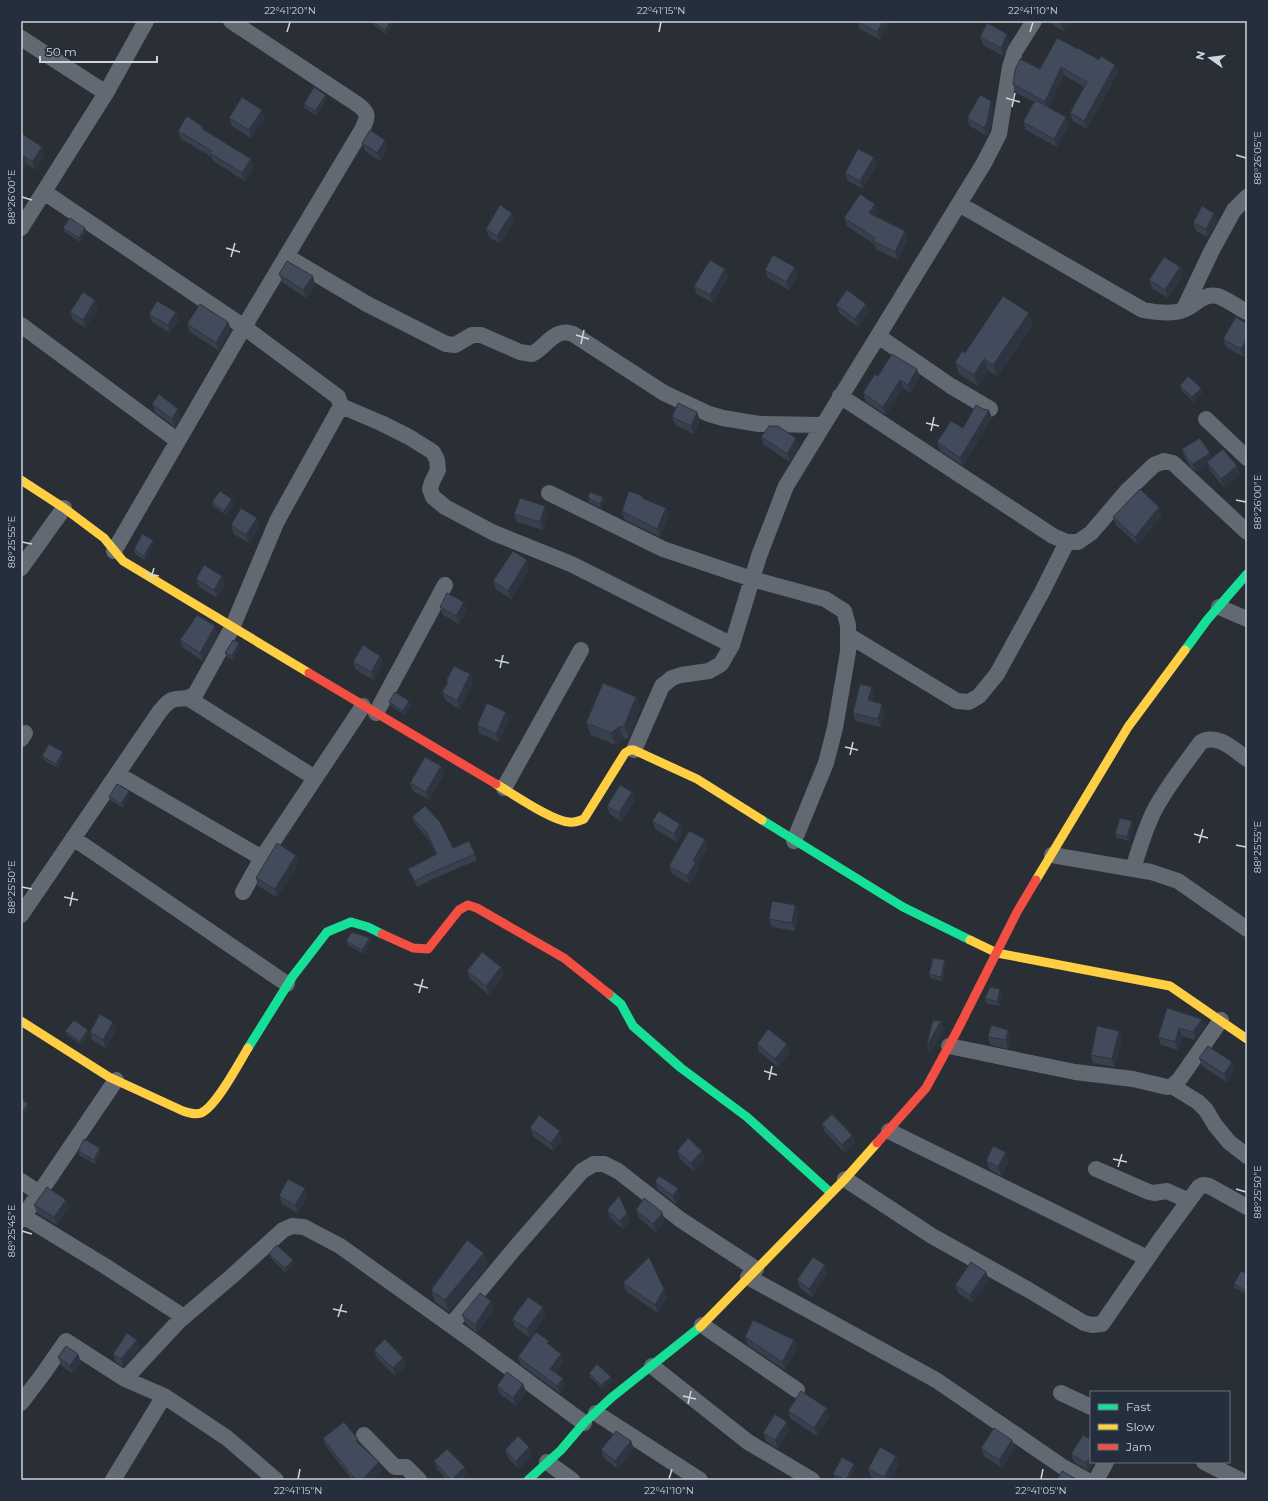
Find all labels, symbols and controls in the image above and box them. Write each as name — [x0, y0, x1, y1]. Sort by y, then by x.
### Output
text: 22°41'20"N — [264, 4, 316, 17]
text: 22°41'15"N — [637, 4, 685, 17]
text: 22°41'10"N — [1008, 4, 1058, 17]
scale bar — [40, 38, 157, 64]
north arrow — [1190, 38, 1230, 78]
text: 50 m — [46, 44, 77, 59]
text: N — [1192, 50, 1208, 62]
text: 88°26'05"E — [1251, 131, 1264, 185]
text: 88°26'00"E — [5, 169, 18, 224]
text: 88°26'00"E — [1251, 474, 1264, 529]
text: 88°25'55"E — [5, 516, 18, 568]
text: 88°25'55"E — [1251, 821, 1264, 873]
text: 88°25'50"E — [5, 860, 18, 914]
text: 88°25'50"E — [1251, 1165, 1264, 1219]
text: 88°25'45"E — [5, 1204, 18, 1257]
legend — [1090, 1391, 1230, 1463]
text: Fast — [1126, 1399, 1151, 1414]
text: Slow — [1126, 1419, 1155, 1434]
text: Jam — [1125, 1439, 1152, 1454]
text: 22°41'15"N — [274, 1484, 322, 1497]
text: 22°41'10"N — [644, 1484, 694, 1497]
text: 22°41'05"N — [1015, 1484, 1067, 1497]

